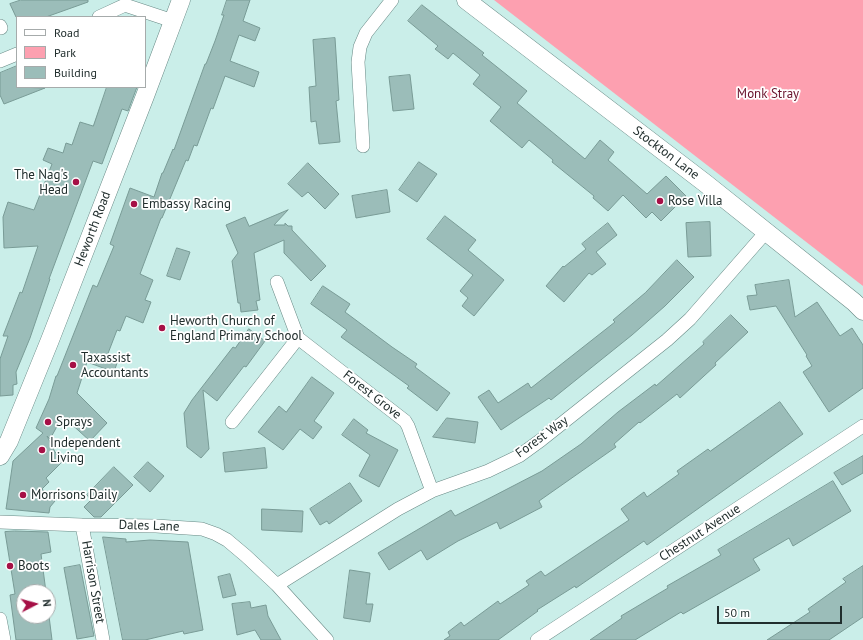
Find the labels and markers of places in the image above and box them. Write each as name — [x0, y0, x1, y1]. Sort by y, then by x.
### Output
place label: The Nag's Head — [14, 167, 68, 198]
marker: The Nag's Head — [71, 177, 81, 187]
place label: Rose Villa — [668, 193, 723, 209]
place label: Embassy Racing — [142, 196, 231, 212]
marker: Rose Villa — [655, 196, 665, 206]
marker: Embassy Racing — [129, 199, 139, 209]
place label: Heworth Church of England Primary School — [170, 313, 302, 344]
marker: Heworth Church of England Primary School — [157, 323, 167, 333]
place label: Taxassist Accountants — [81, 350, 148, 381]
marker: Taxassist Accountants — [68, 360, 78, 370]
place label: Sprays — [56, 414, 92, 430]
marker: Sprays — [43, 417, 53, 427]
place label: Independent Living — [50, 435, 120, 466]
marker: Independent Living — [37, 445, 47, 455]
place label: Morrisons Daily — [31, 487, 117, 503]
marker: Morrisons Daily — [18, 490, 28, 500]
place label: Boots — [18, 558, 49, 574]
marker: Boots — [5, 561, 15, 571]

